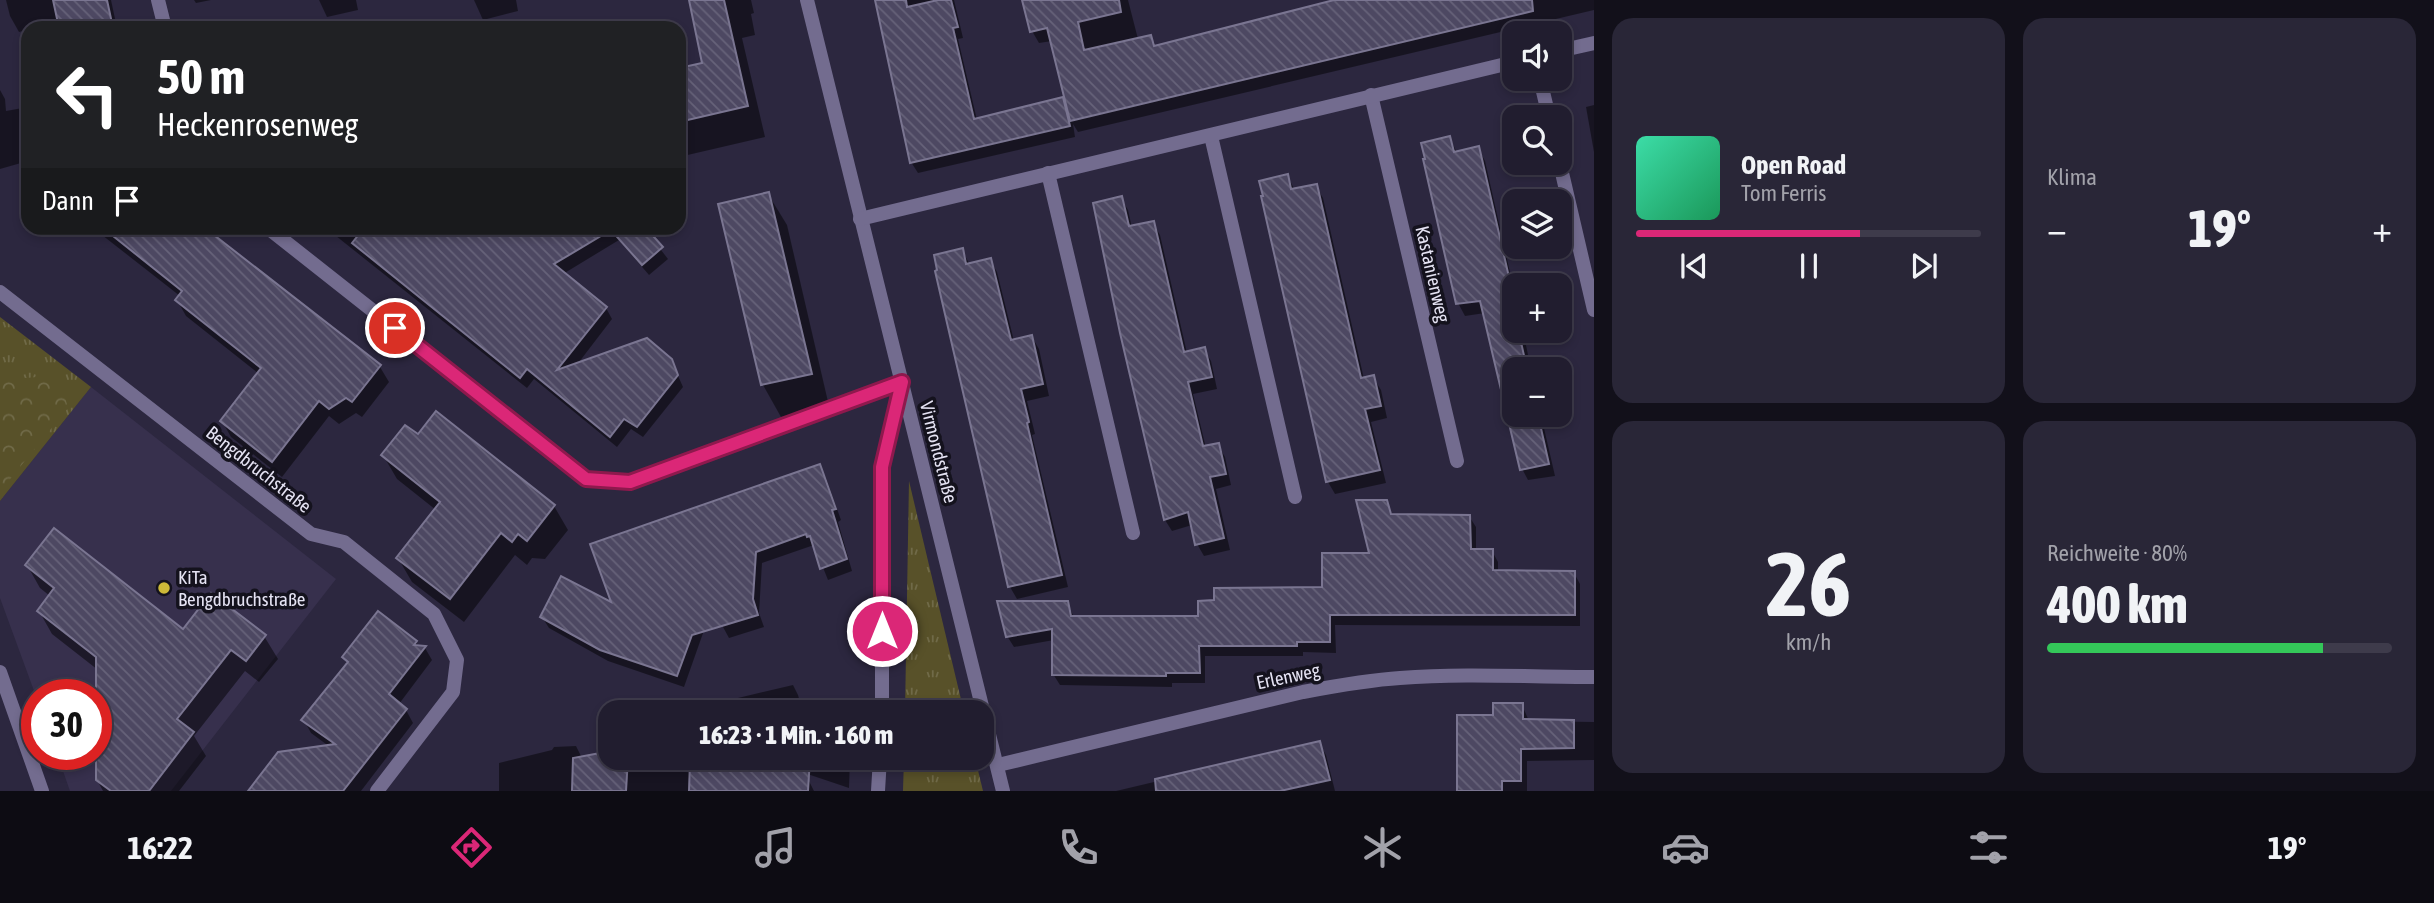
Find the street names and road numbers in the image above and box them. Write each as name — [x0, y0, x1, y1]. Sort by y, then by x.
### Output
street label: Kastanienweg — [1411, 224, 1455, 325]
street label: Virmondstraße — [916, 399, 962, 505]
street label: Bengdbruchstraße — [202, 421, 316, 517]
street label: Erlenweg — [1254, 658, 1323, 693]

